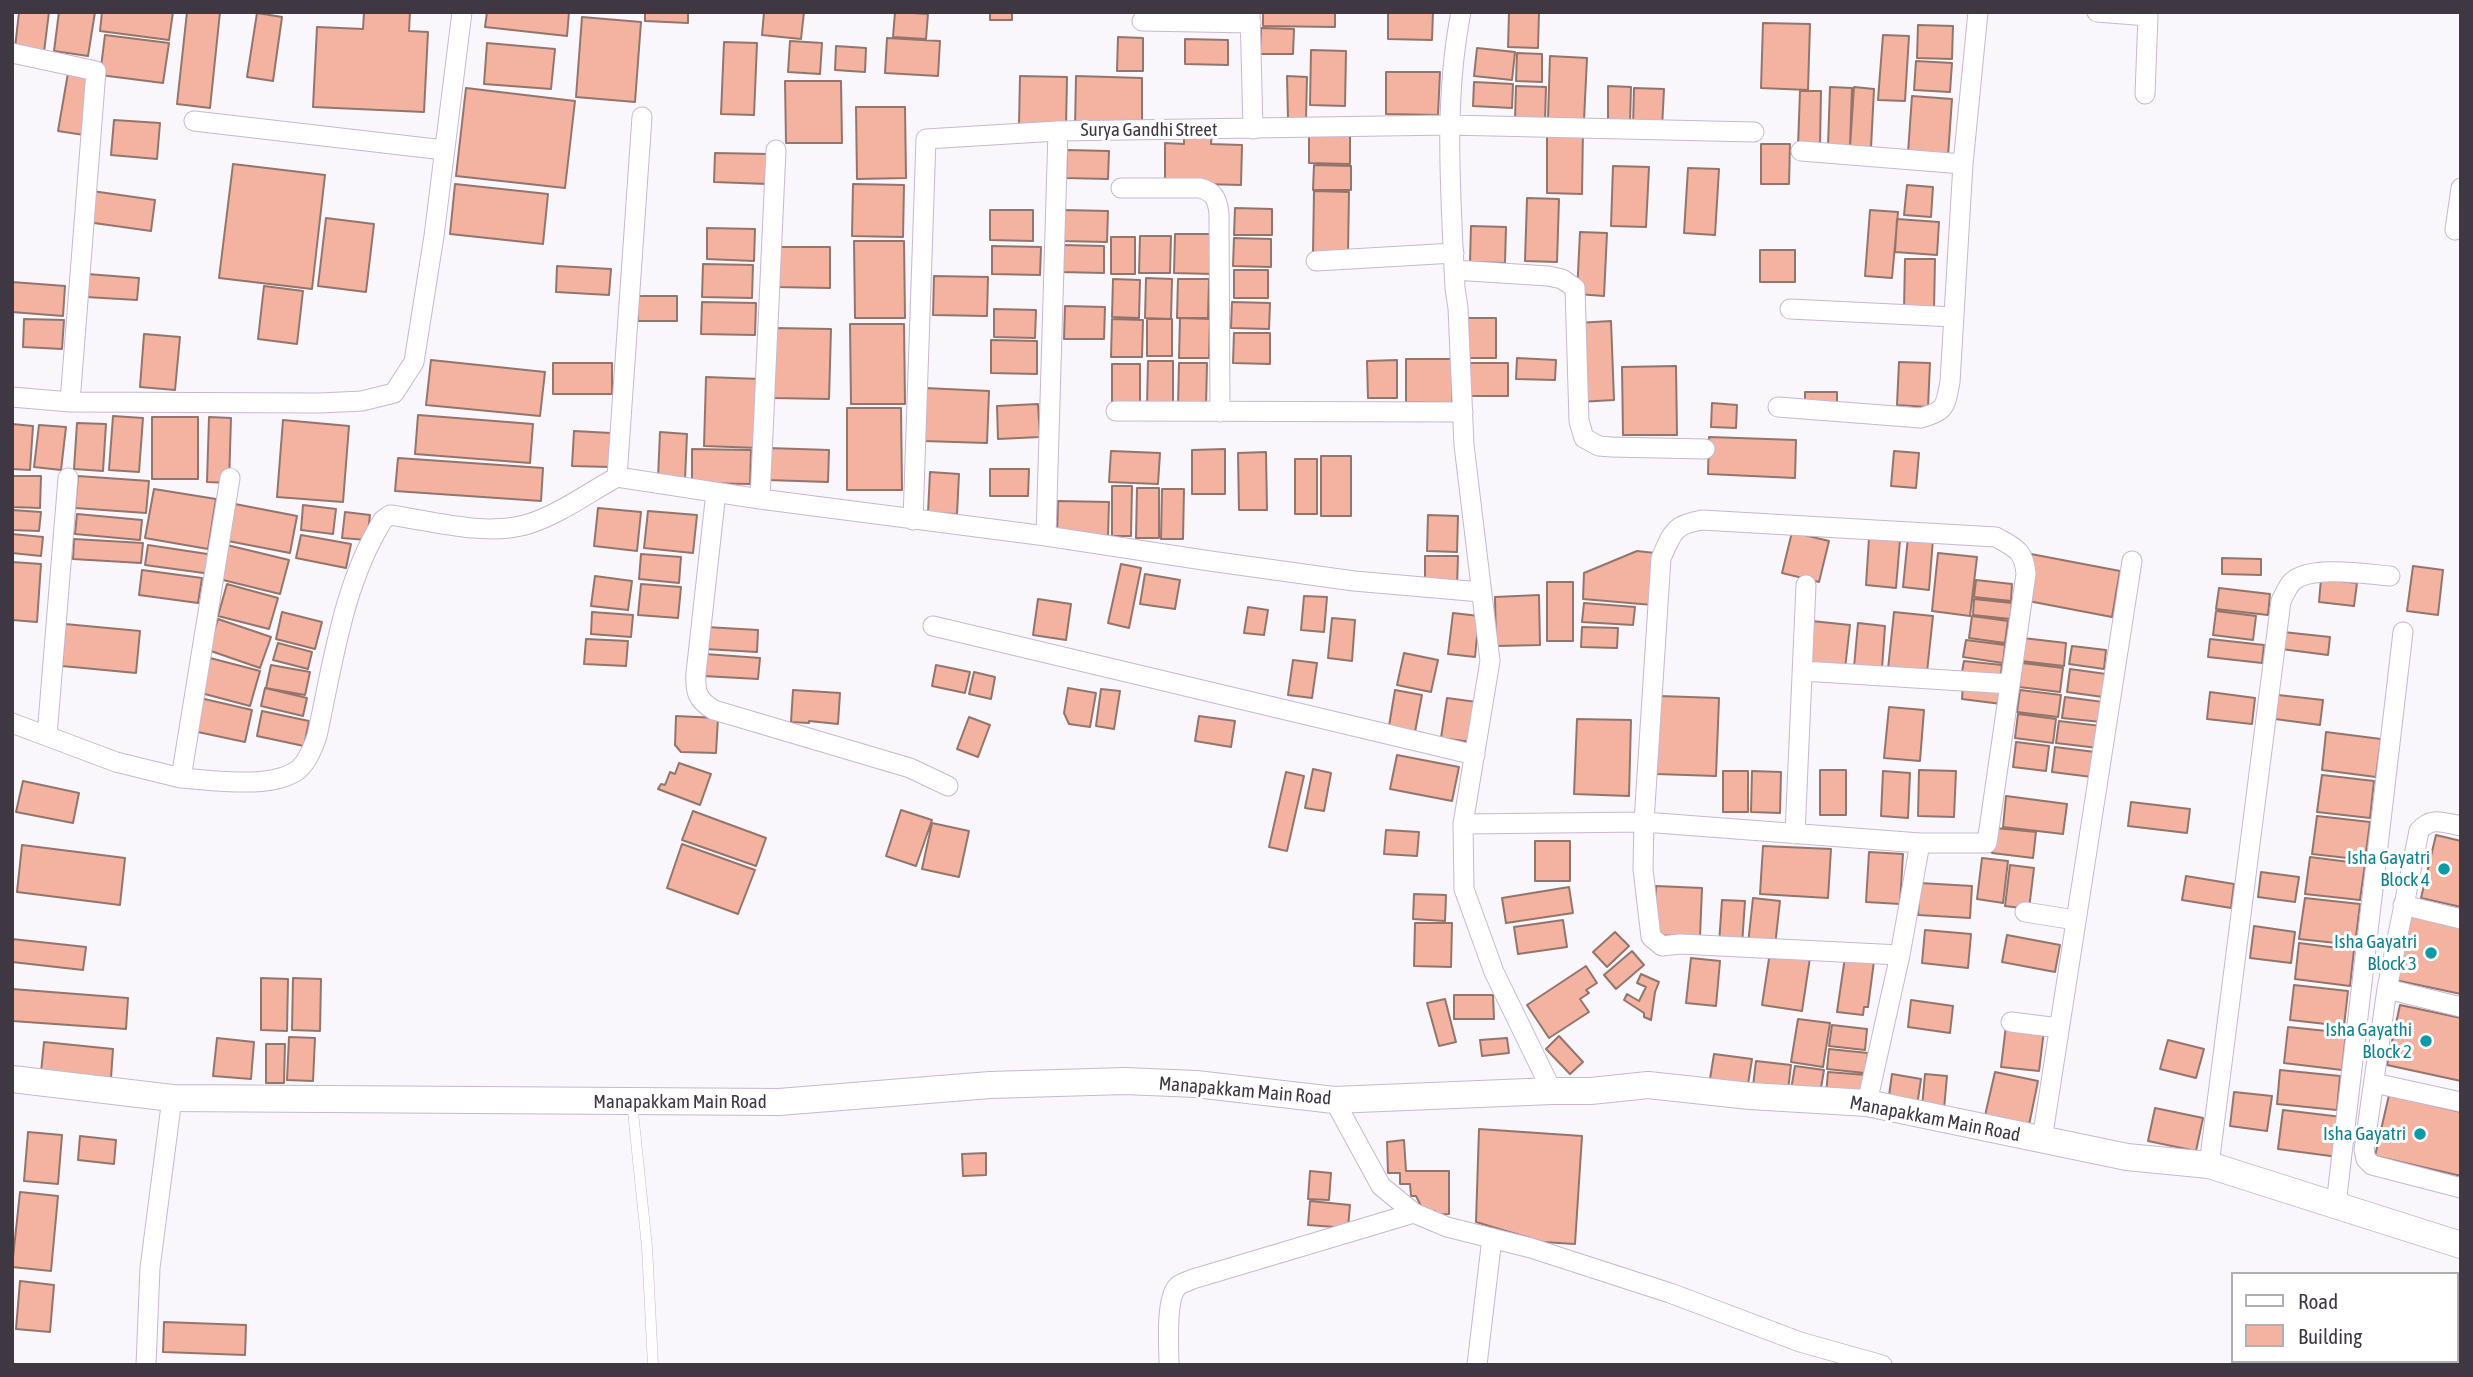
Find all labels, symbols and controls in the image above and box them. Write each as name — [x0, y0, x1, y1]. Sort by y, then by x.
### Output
street label: Surya Gandhi Street — [1081, 119, 1217, 141]
place label: Isha Gayatri Block 4 — [2347, 847, 2430, 891]
marker: Isha Gayatri Block 4 — [2436, 861, 2452, 877]
place label: Isha Gayatri Block 3 — [2334, 931, 2417, 975]
marker: Isha Gayatri Block 3 — [2423, 945, 2439, 961]
place label: Isha Gayathi Block 2 — [2325, 1019, 2412, 1063]
marker: Isha Gayathi Block 2 — [2418, 1033, 2434, 1049]
street label: Manapakkam Main Road — [1158, 1072, 1332, 1110]
street label: Manapakkam Main Road — [593, 1091, 767, 1113]
street label: Manapakkam Main Road — [1848, 1091, 2022, 1147]
place label: Isha Gayatri — [2323, 1123, 2406, 1145]
marker: Isha Gayatri — [2412, 1126, 2428, 1142]
legend — [2232, 1272, 2459, 1363]
text: Road — [2298, 1289, 2338, 1313]
text: Building — [2298, 1324, 2362, 1348]

